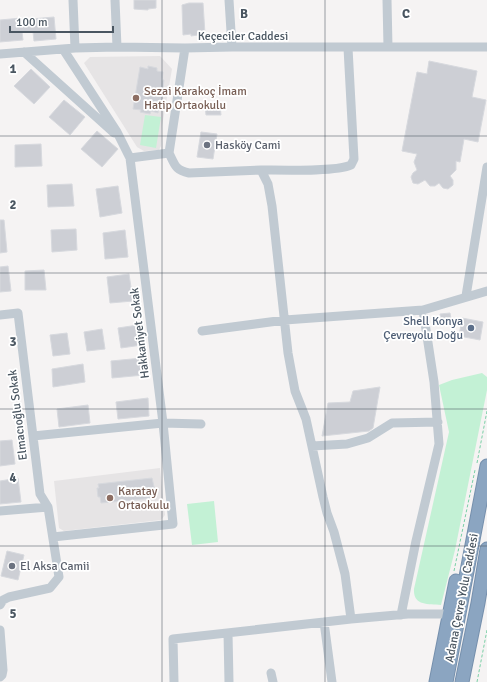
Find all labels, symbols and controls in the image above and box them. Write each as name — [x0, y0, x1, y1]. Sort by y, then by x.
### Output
text: B — [240, 6, 248, 22]
text: C — [402, 6, 410, 22]
scale bar — [10, 8, 113, 34]
text: 100 m — [16, 15, 48, 30]
street label: Keçeciler Caddesi — [198, 29, 288, 44]
text: 1 — [9, 61, 17, 77]
place label: Sezai Karakoç İmam Hatip Ortaokulu — [144, 84, 247, 113]
marker: Sezai Karakoç İmam Hatip Ortaokulu — [131, 93, 141, 103]
place label: Hasköy Cami — [215, 138, 281, 153]
marker: Hasköy Cami — [202, 140, 212, 150]
text: 2 — [9, 197, 17, 213]
street label: Hakkaniyet Sokak — [127, 287, 153, 379]
place label: Shell Konya Çevreyolu Doğu — [383, 314, 463, 343]
marker: Shell Konya Çevreyolu Doğu — [466, 323, 476, 333]
text: 3 — [9, 334, 17, 350]
street label: Elmacıoğlu Sokak — [5, 369, 31, 461]
text: 4 — [9, 470, 17, 486]
place label: Karatay Ortaokulu — [118, 484, 169, 513]
marker: Karatay Ortaokulu — [105, 493, 115, 503]
street label: Adana Çevre Yolu Caddesi — [442, 532, 482, 664]
place label: El Aksa Camii — [20, 559, 90, 574]
marker: El Aksa Camii — [7, 561, 17, 571]
text: 5 — [9, 606, 17, 622]

